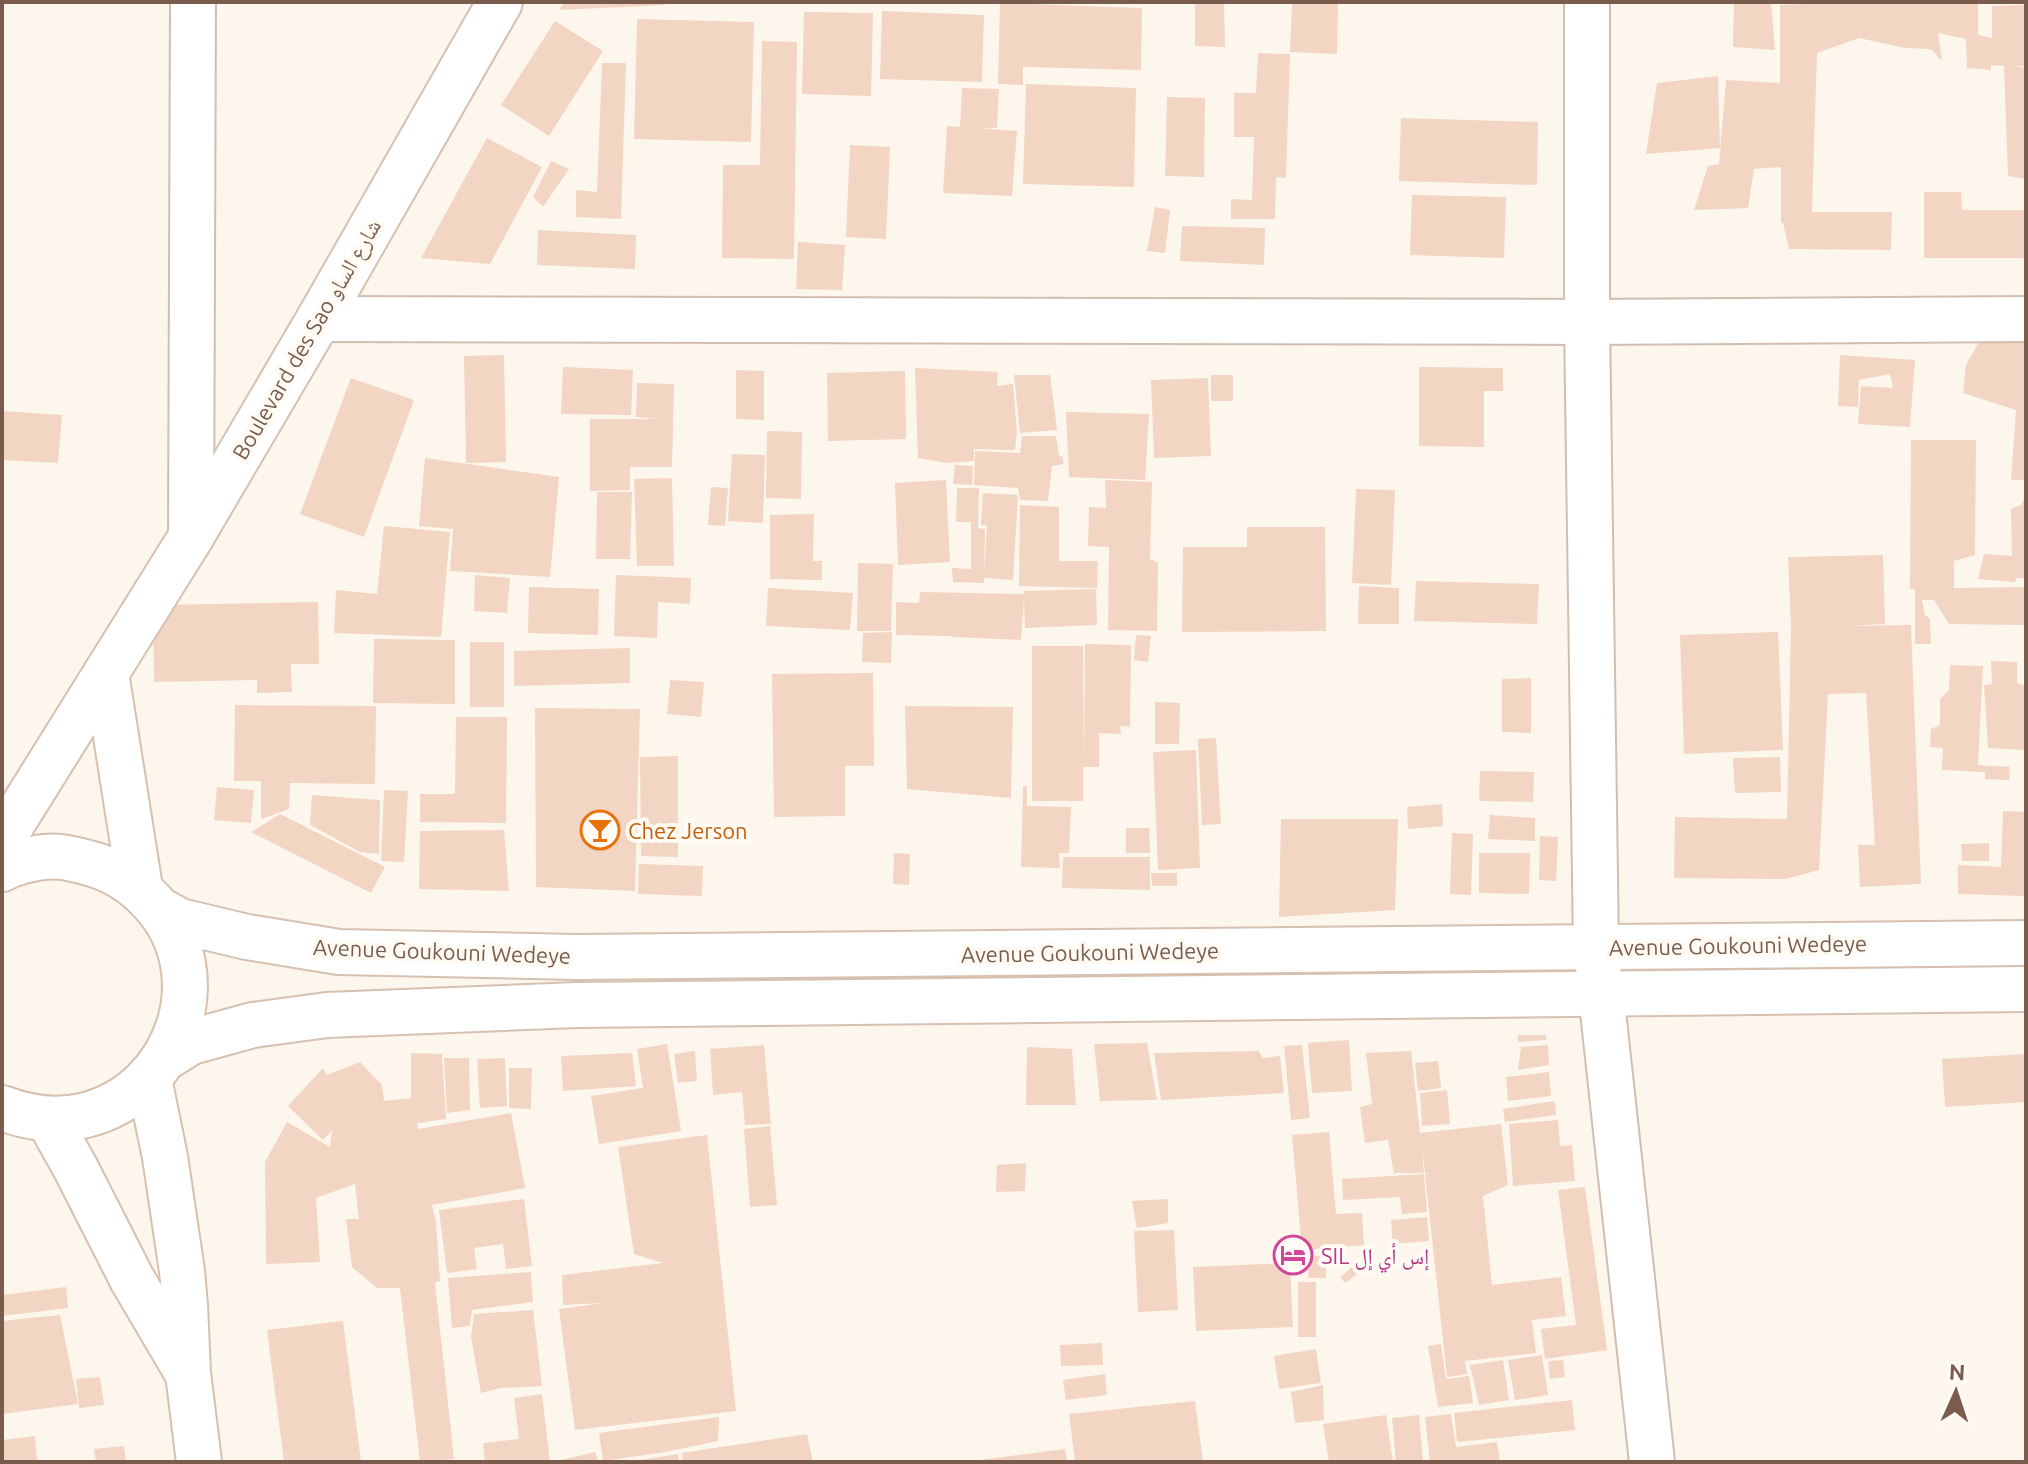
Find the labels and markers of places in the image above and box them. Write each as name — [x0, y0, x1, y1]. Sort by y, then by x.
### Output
bar icon: Chez Jerson — [579, 809, 621, 851]
place label: Chez Jerson — [628, 818, 748, 843]
hotel icon: SIL إس أي إل — [1272, 1234, 1314, 1276]
place label: SIL إس أي إل — [1321, 1243, 1429, 1273]

